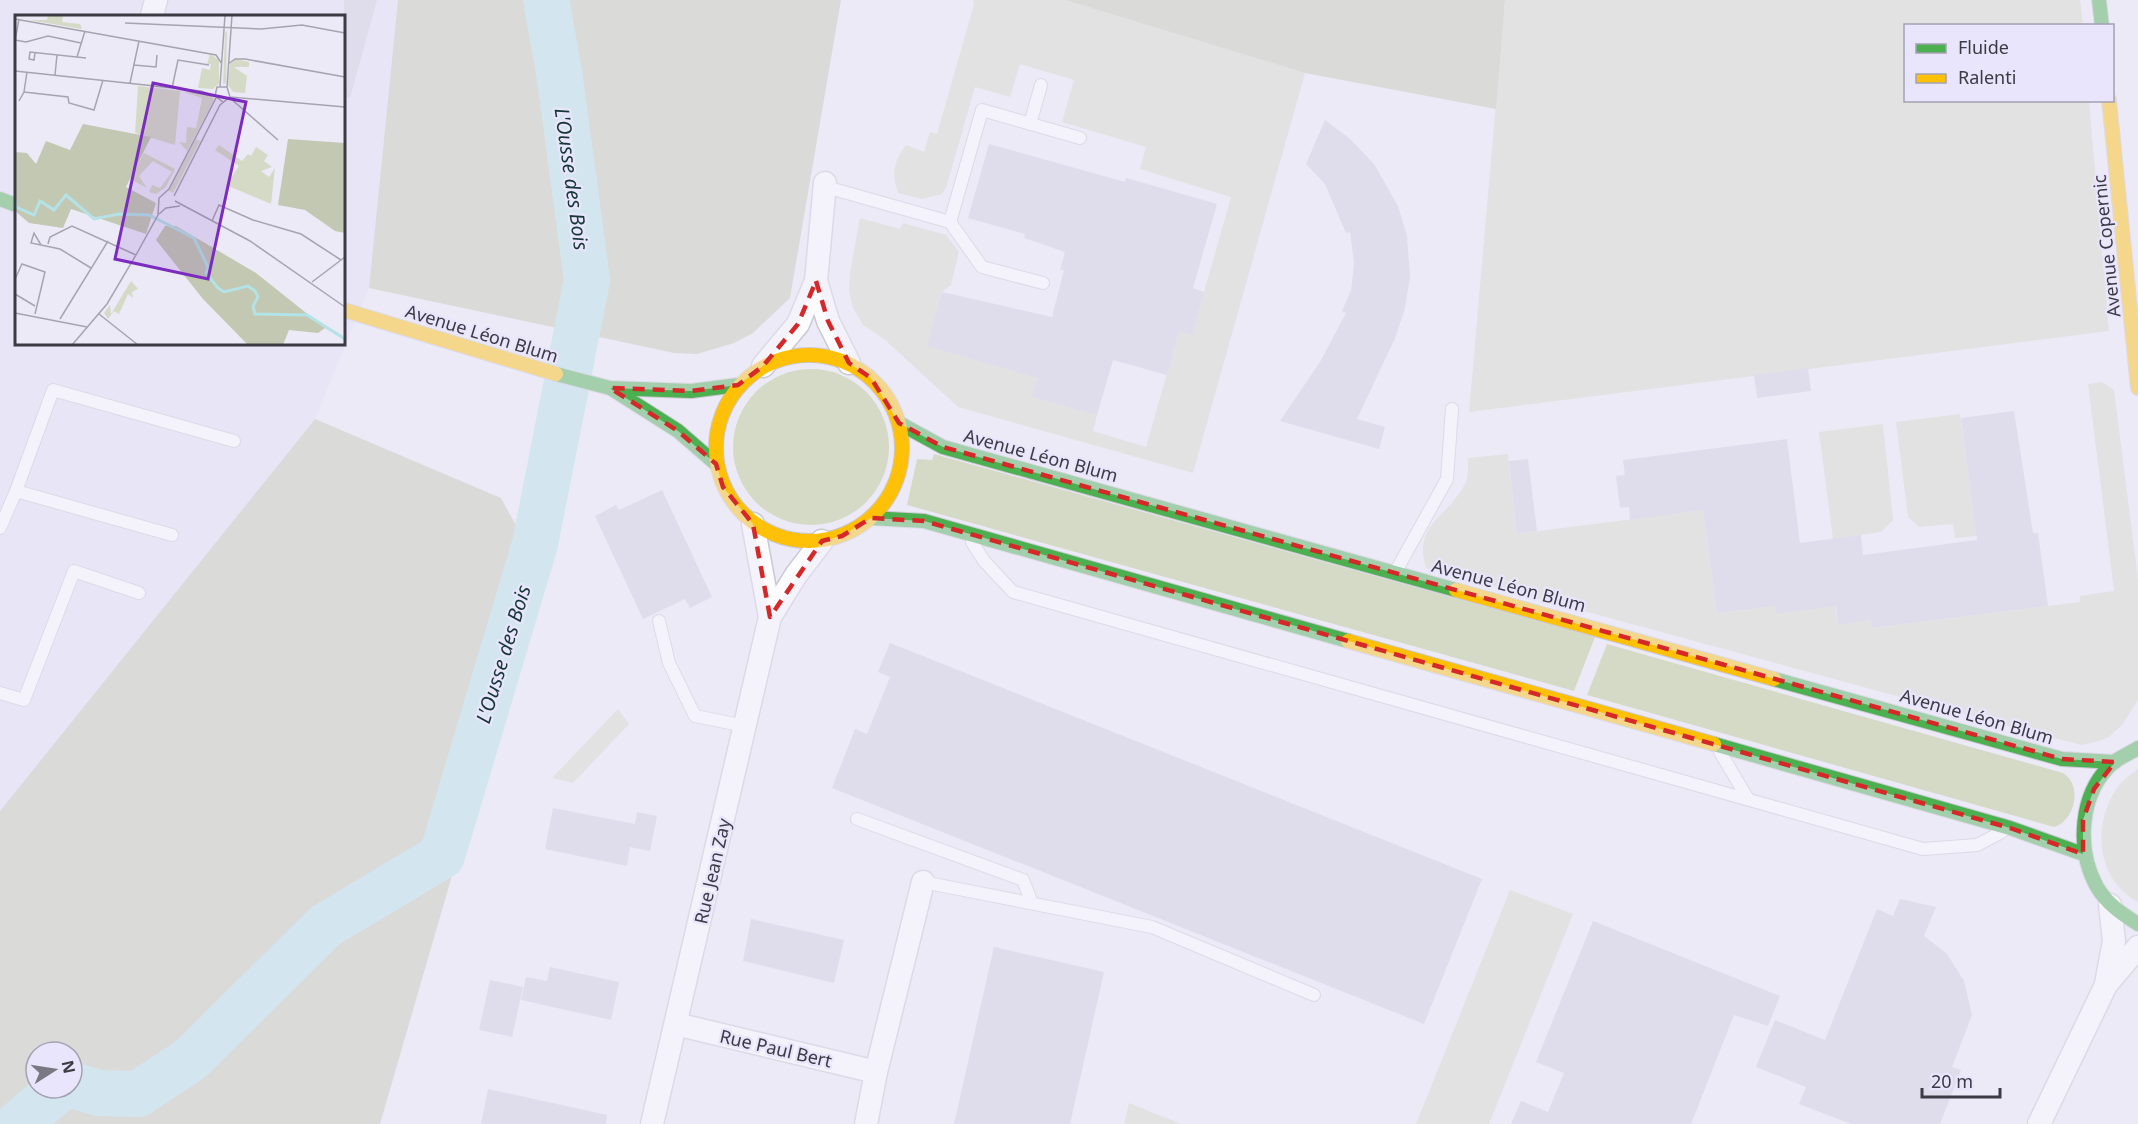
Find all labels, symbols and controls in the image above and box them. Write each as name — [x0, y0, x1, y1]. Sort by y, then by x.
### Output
inset map — [15, 15, 345, 345]
legend — [1904, 24, 2114, 102]
text: Fluide — [1958, 35, 2009, 59]
text: Ralenti — [1958, 65, 2016, 89]
water label: L'Ousse des Bois — [549, 106, 595, 252]
street label: Avenue Copernic — [2087, 173, 2125, 318]
street label: Avenue Léon Blum — [403, 298, 561, 368]
street label: Avenue Léon Blum — [961, 423, 1121, 487]
street label: Avenue Léon Blum — [1429, 553, 1589, 617]
water label: L'Ousse des Bois — [469, 581, 537, 726]
street label: Avenue Léon Blum — [1898, 683, 2056, 749]
street label: Rue Jean Zay — [688, 815, 736, 926]
street label: Rue Paul Bert — [718, 1023, 835, 1073]
north arrow — [24, 1040, 84, 1100]
text: N — [57, 1058, 81, 1076]
scale bar — [1922, 1061, 2000, 1099]
text: 20 m — [1931, 1069, 1973, 1093]

